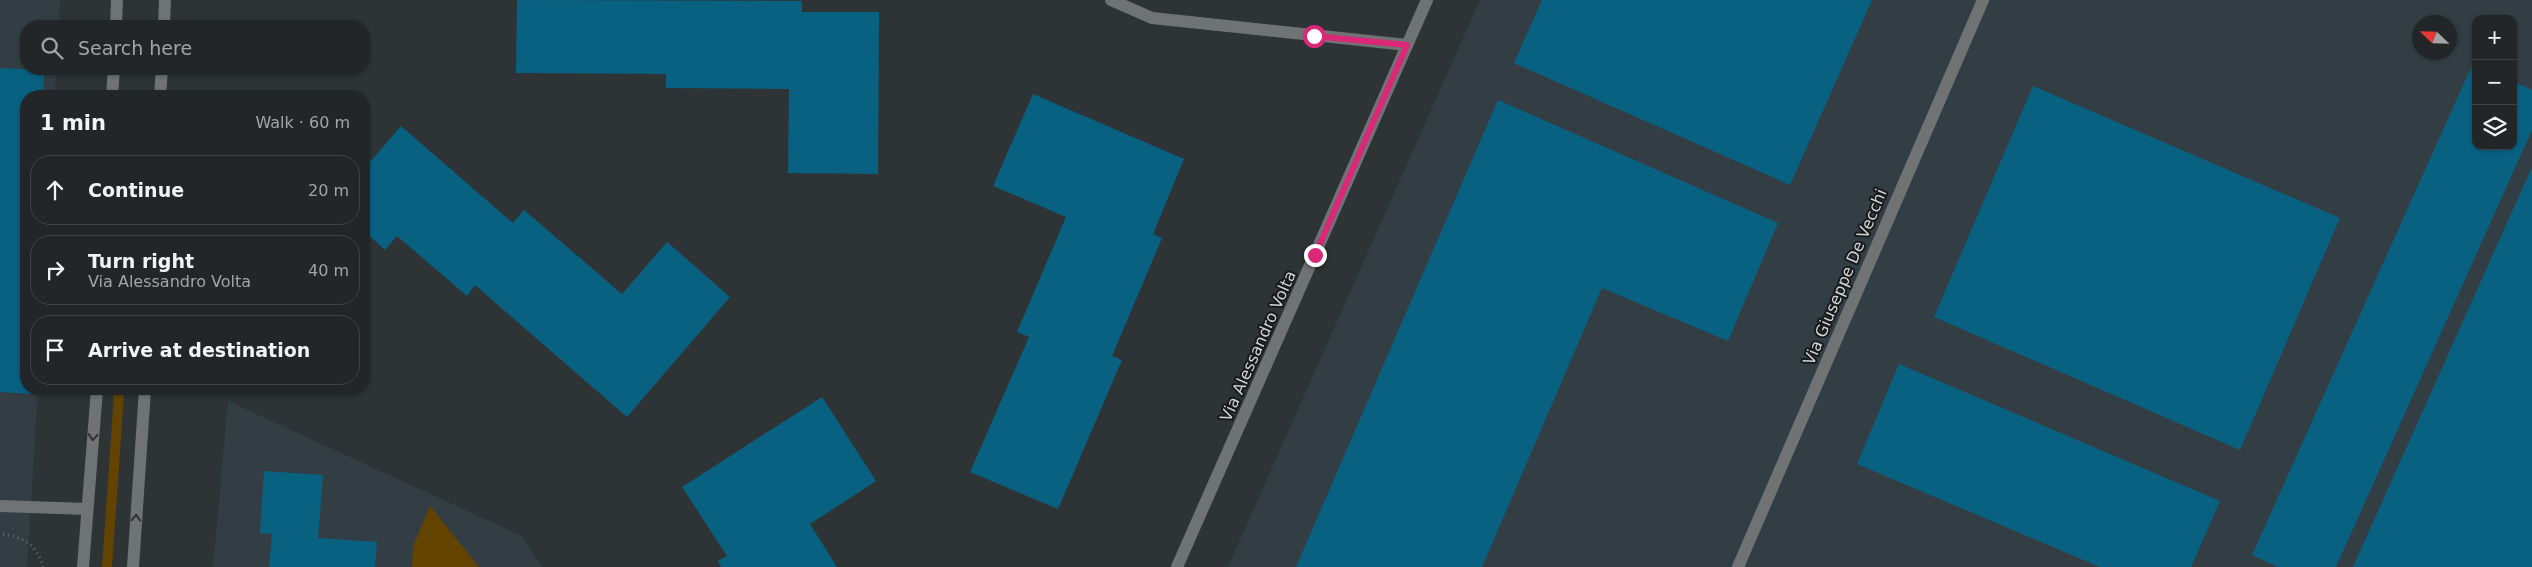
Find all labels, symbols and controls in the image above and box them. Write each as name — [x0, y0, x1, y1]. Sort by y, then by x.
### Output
north arrow — [2412, 15, 2457, 60]
map controls — [2472, 15, 2517, 150]
button: + — [2472, 15, 2517, 60]
search box — [20, 20, 370, 75]
route start — [1303, 25, 1326, 48]
icon: search — [38, 34, 66, 62]
text: Search here — [78, 37, 192, 59]
button: − — [2472, 60, 2517, 105]
button: layers — [2472, 105, 2517, 150]
text: 1 min — [40, 111, 106, 135]
text: Walk · 60 m — [255, 113, 350, 132]
icon: ahead — [41, 176, 69, 204]
text: Continue — [88, 179, 184, 201]
text: 20 m — [308, 181, 349, 200]
street label: Via Giuseppe De Vecchi — [1799, 186, 1891, 368]
route end — [1304, 244, 1327, 267]
text: Turn right — [88, 250, 194, 272]
icon: right — [41, 256, 69, 284]
text: 40 m — [308, 261, 349, 280]
street label: Via Alessandro Volta — [1216, 268, 1300, 424]
text: Via Alessandro Volta — [88, 272, 251, 291]
icon: arrive — [41, 336, 69, 364]
text: Arrive at destination — [88, 339, 310, 361]
one-way arrow — [88, 434, 99, 442]
one-way arrow — [131, 514, 142, 522]

